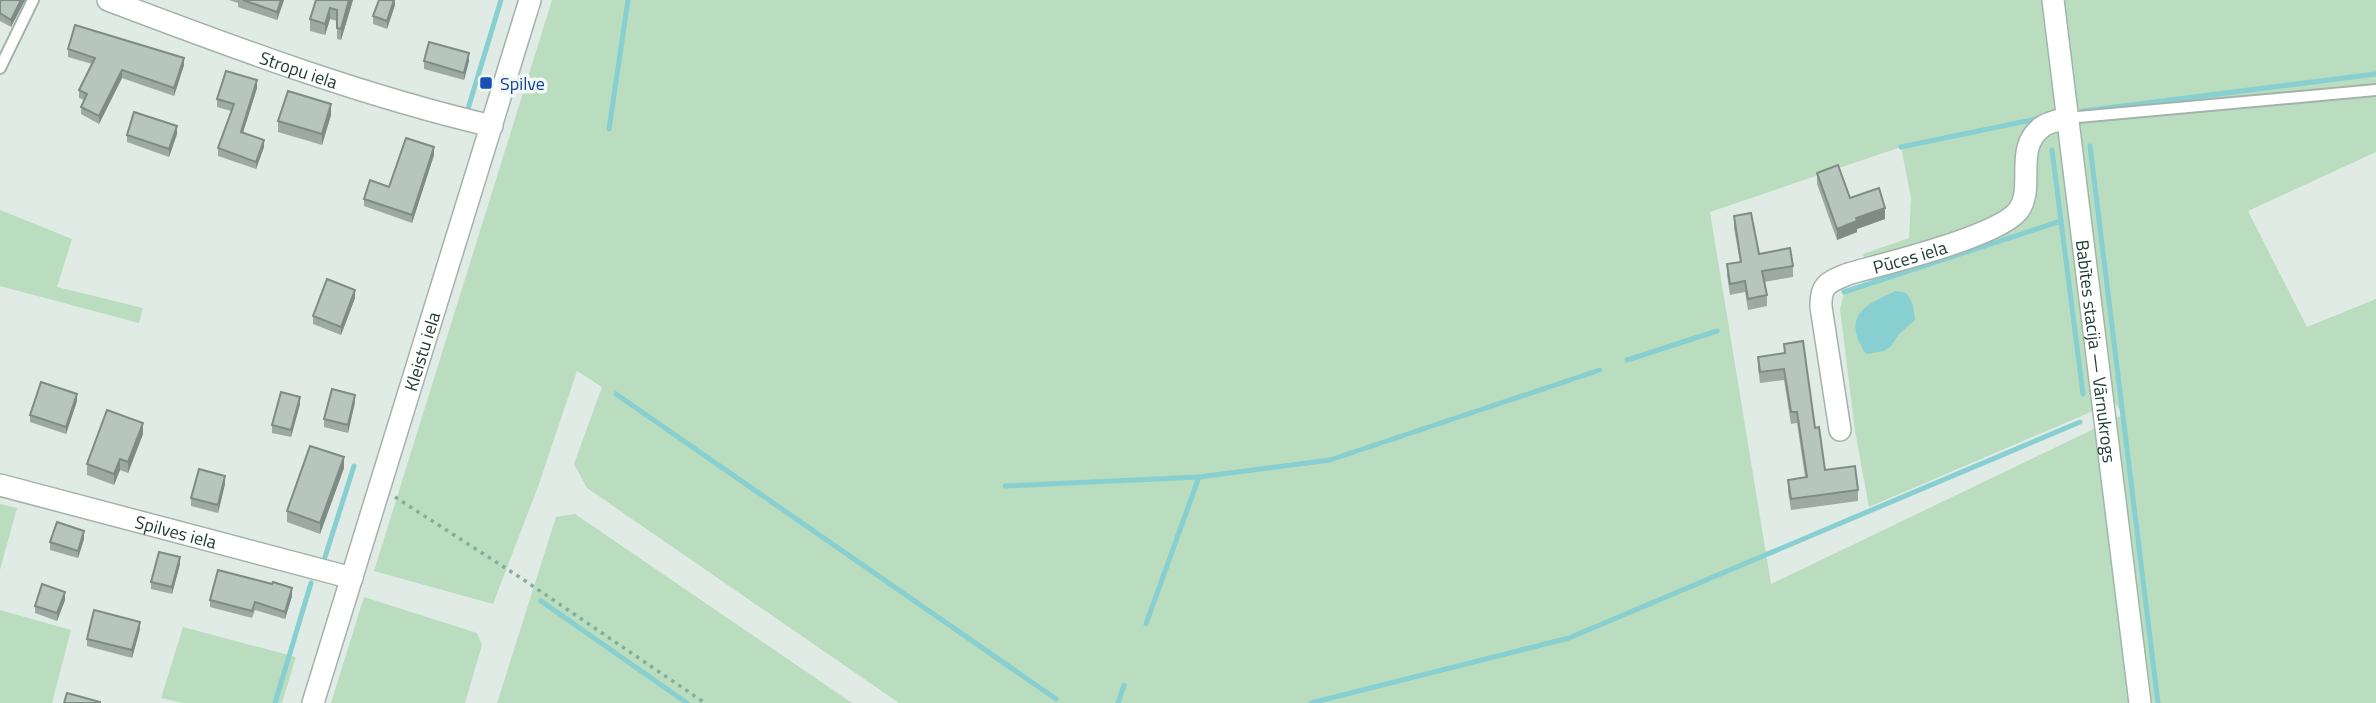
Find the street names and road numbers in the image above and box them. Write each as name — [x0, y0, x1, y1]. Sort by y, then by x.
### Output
street label: Stropu iela — [256, 44, 341, 95]
street label: Pūces iela — [1870, 233, 1950, 280]
street label: Babītes stacija — Vārnukrogs — [2069, 238, 2124, 464]
street label: Kleistu iela — [397, 308, 447, 395]
street label: Spilves iela — [132, 508, 220, 555]

